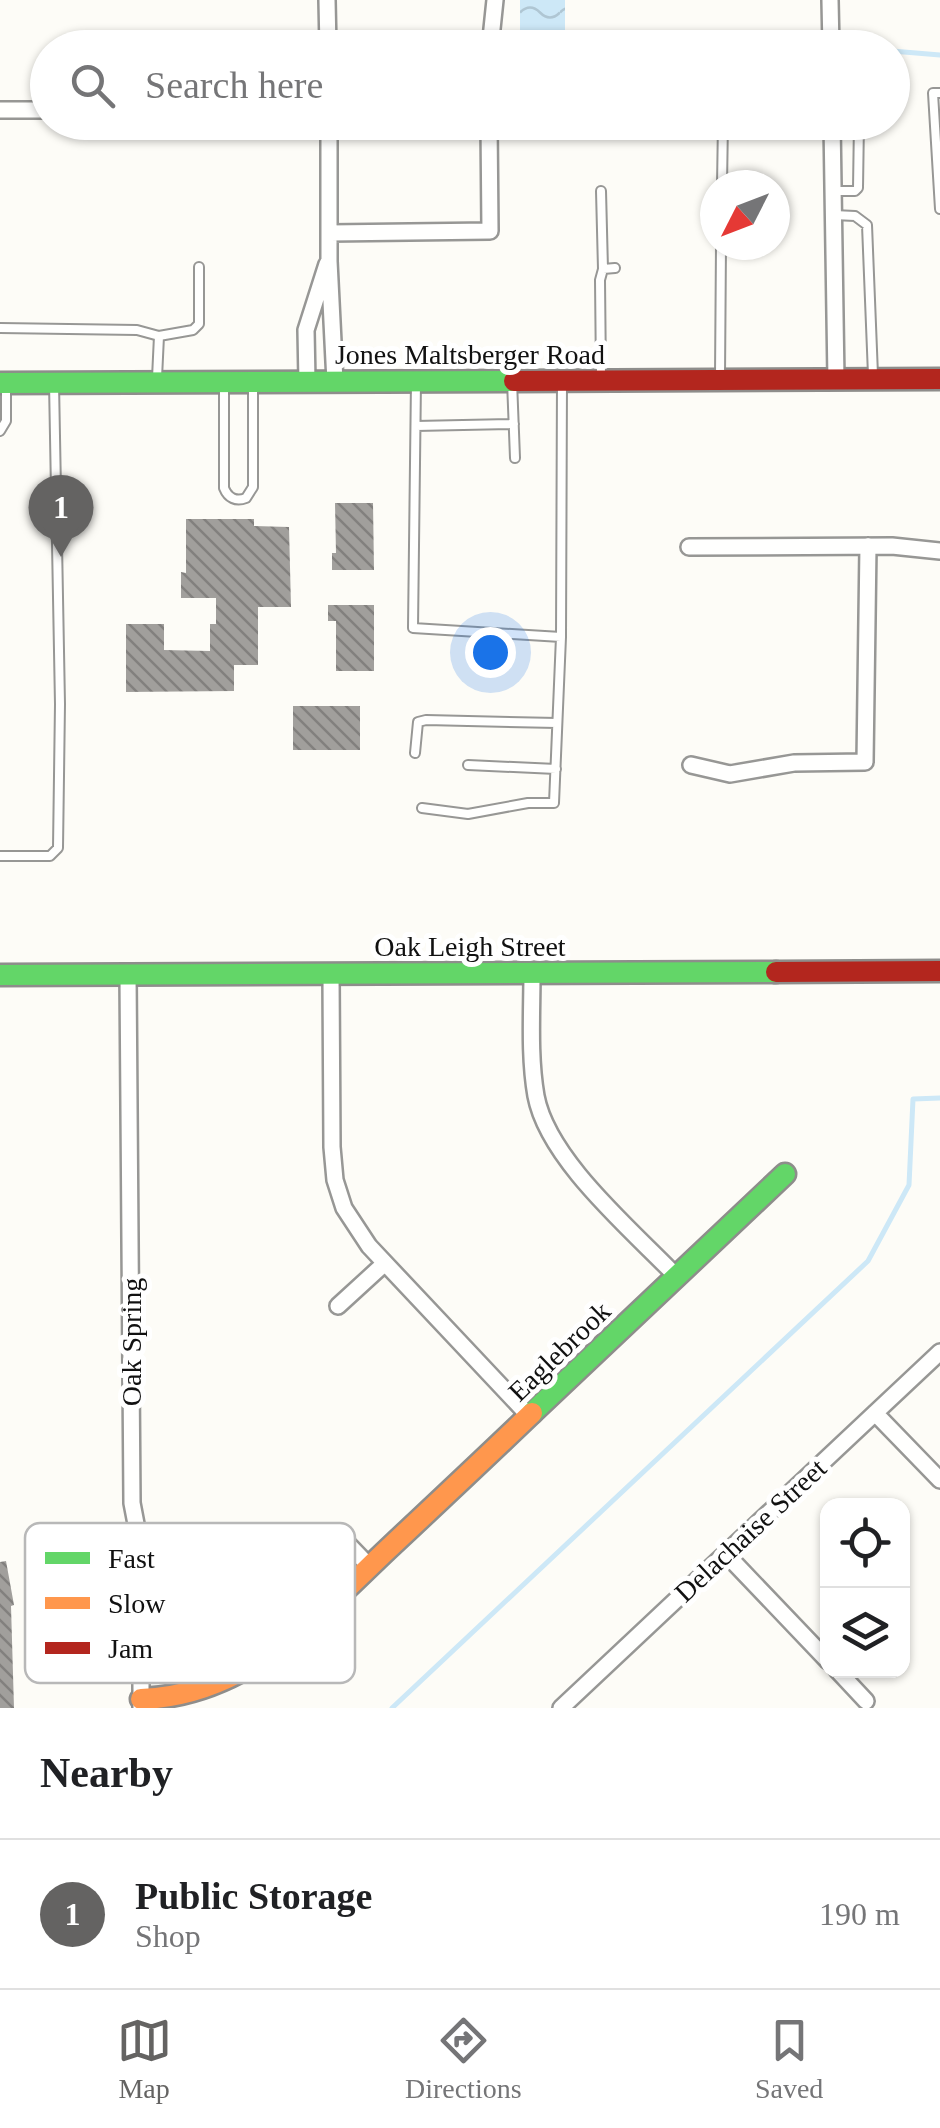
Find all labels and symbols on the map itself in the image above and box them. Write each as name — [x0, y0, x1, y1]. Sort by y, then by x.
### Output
north arrow — [700, 170, 790, 260]
street label: Jones Maltsberger Road — [335, 339, 605, 370]
pin: 1 — [28, 474, 94, 557]
your location — [465, 627, 516, 678]
street label: Oak Leigh Street — [374, 931, 566, 962]
street label: Oak Spring — [116, 1278, 147, 1406]
street label: Eaglebrook — [502, 1295, 617, 1407]
street label: Delachaise Street — [668, 1452, 832, 1608]
legend — [25, 1523, 355, 1683]
text: Fast — [108, 1543, 155, 1574]
text: Slow — [108, 1588, 166, 1619]
text: Jam — [108, 1633, 153, 1664]

